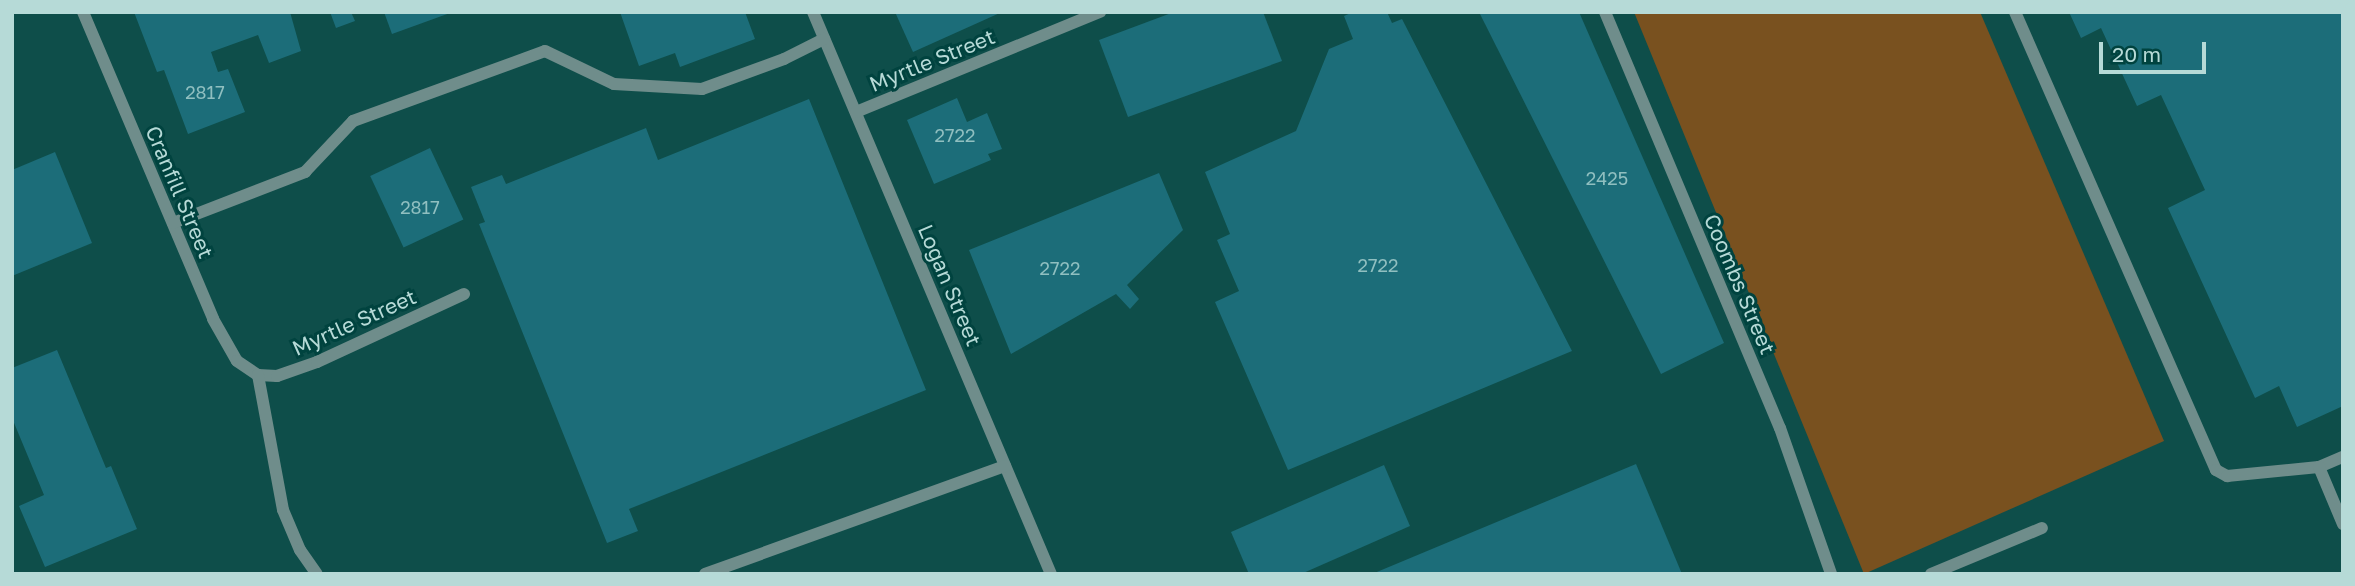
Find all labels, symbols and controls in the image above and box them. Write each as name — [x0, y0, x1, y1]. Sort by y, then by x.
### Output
street label: Myrtle Street — [866, 23, 998, 97]
scale bar — [2103, 28, 2210, 72]
text: 20 m — [2112, 41, 2161, 67]
house number: 2817 — [185, 81, 225, 103]
street label: Cranfill Street — [141, 122, 219, 262]
house number: 2722 — [935, 124, 975, 146]
house number: 2425 — [1586, 167, 1628, 189]
house number: 2817 — [400, 196, 440, 218]
street label: Coombs Street — [1699, 210, 1781, 358]
street label: Logan Street — [913, 220, 987, 350]
house number: 2722 — [1358, 254, 1398, 276]
house number: 2722 — [1040, 257, 1080, 279]
street label: Myrtle Street — [288, 283, 420, 361]

